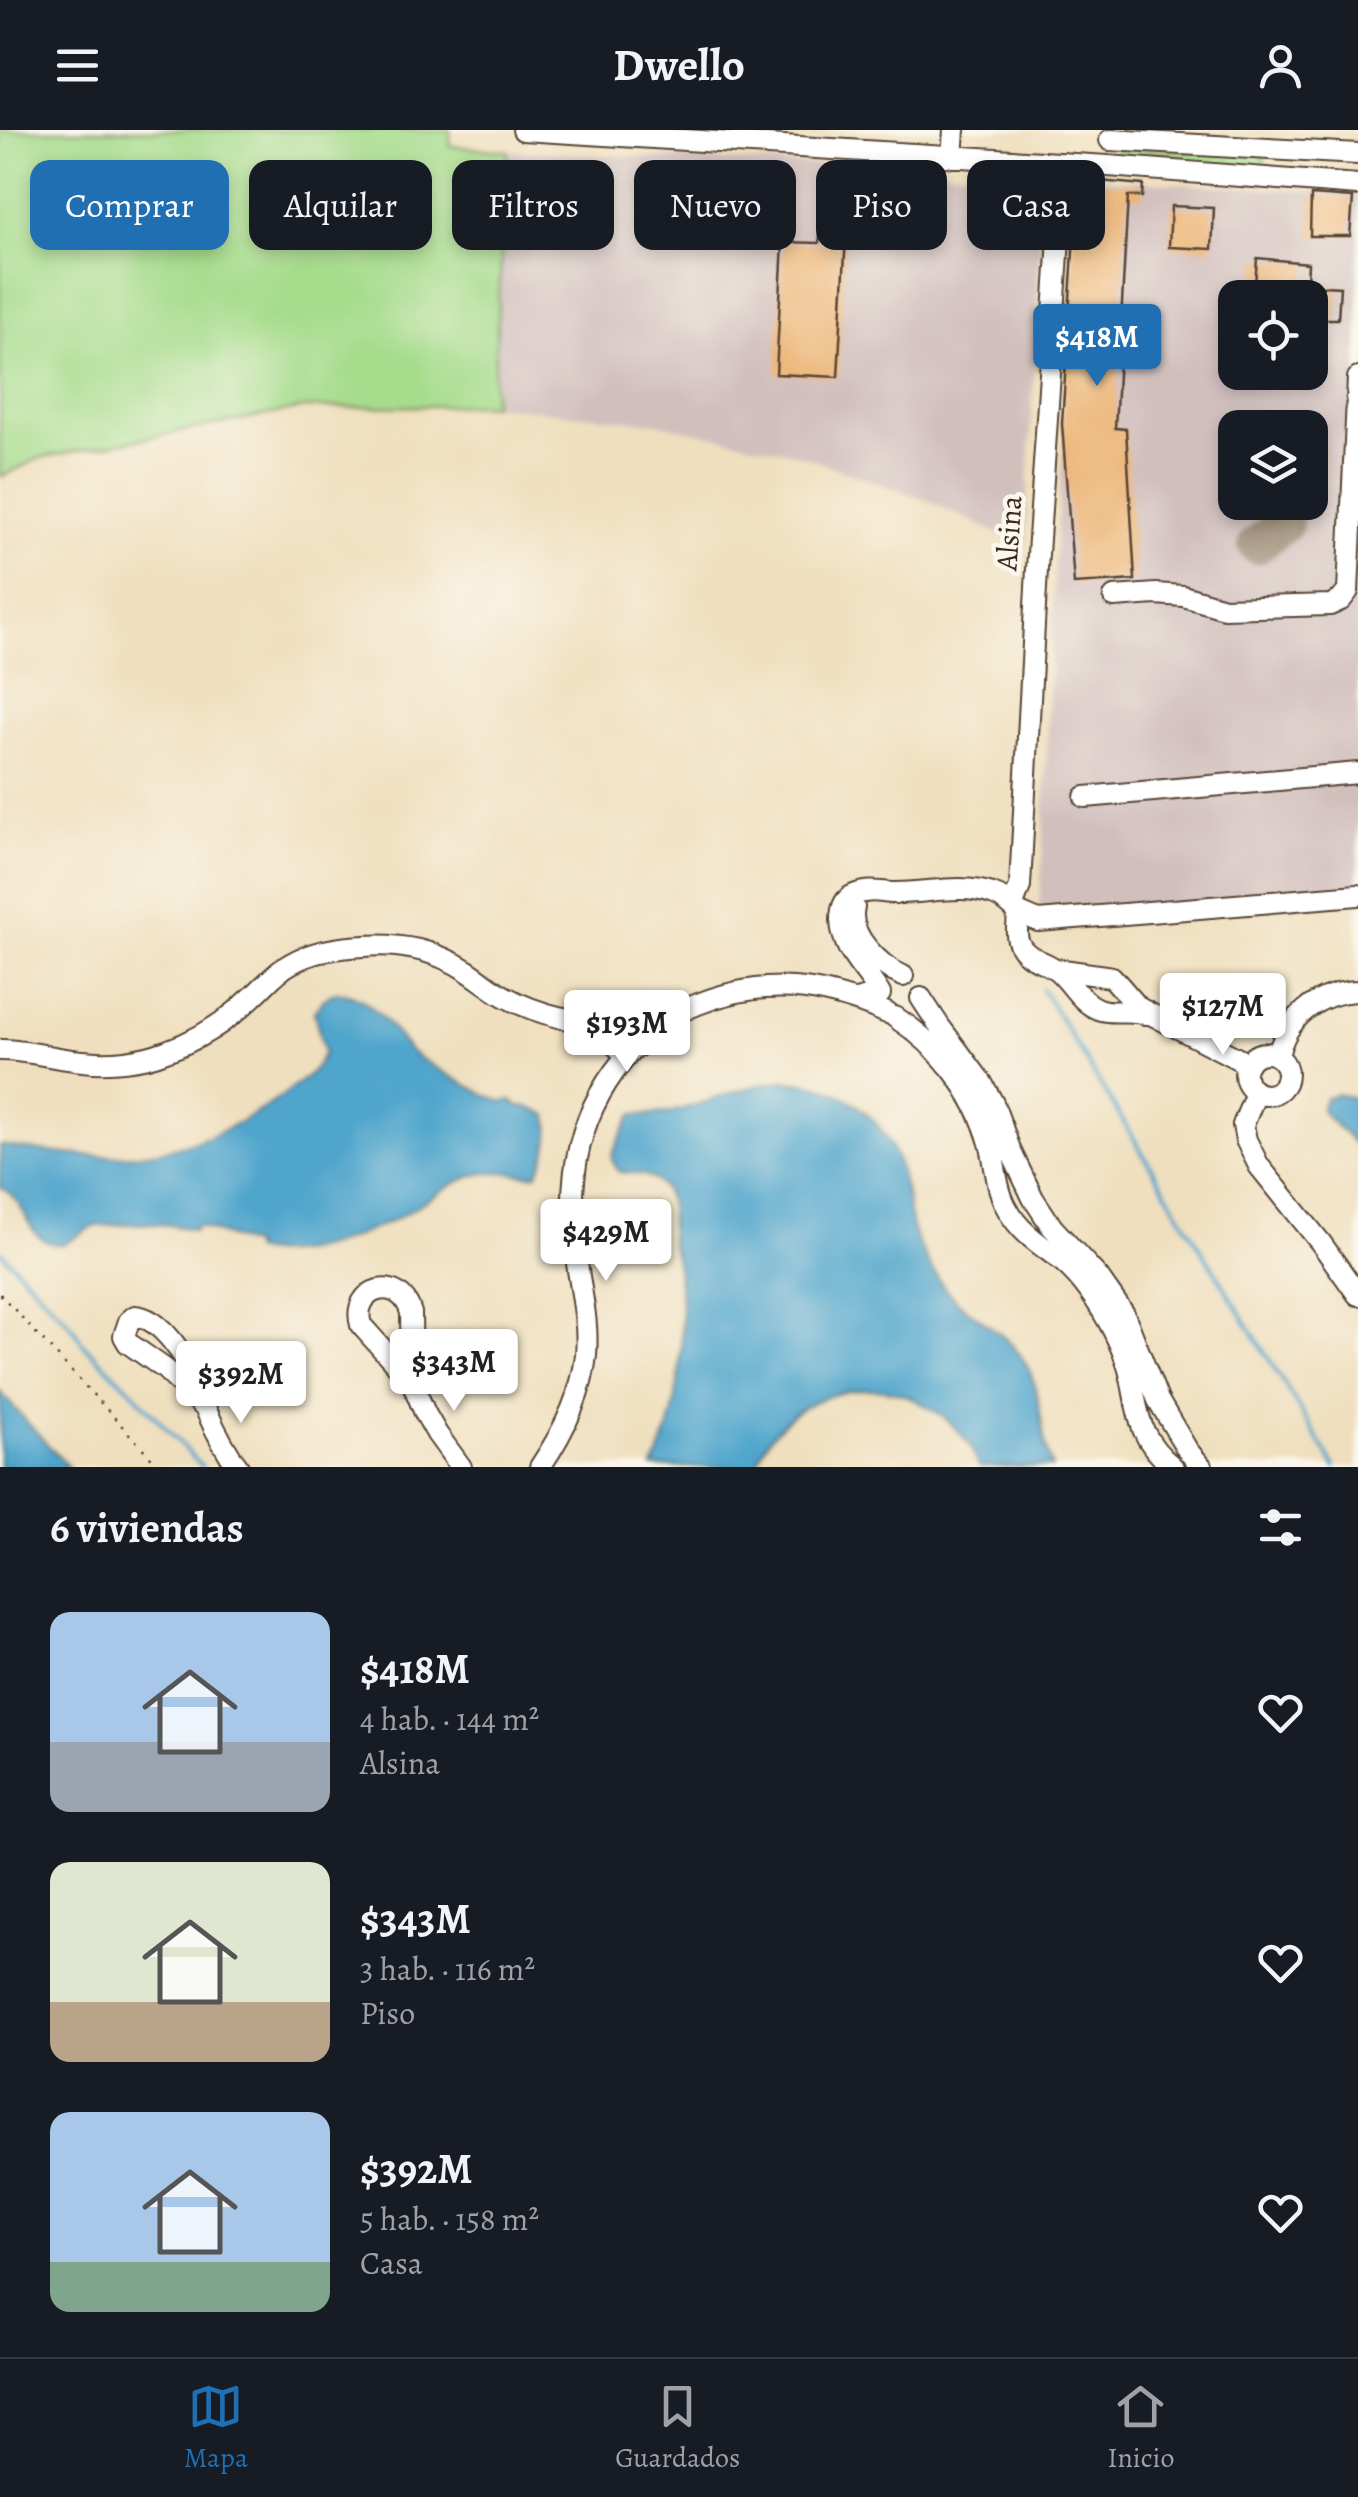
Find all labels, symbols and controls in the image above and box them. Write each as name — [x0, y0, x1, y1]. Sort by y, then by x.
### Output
text: Dwello — [613, 34, 745, 96]
icon: menu — [50, 38, 105, 93]
icon: person — [1253, 38, 1308, 93]
chip: Comprar — [30, 160, 229, 250]
chip: Alquilar — [249, 160, 432, 250]
chip: Filtros — [452, 160, 614, 250]
chip: Nuevo — [634, 160, 796, 250]
chip: Piso — [816, 160, 947, 250]
chip: Casa — [967, 160, 1105, 250]
map controls — [1218, 280, 1328, 520]
button: locate — [1218, 280, 1328, 390]
pin: $418M — [1027, 304, 1167, 389]
text: $418M — [1055, 314, 1139, 358]
button: layers — [1218, 410, 1328, 520]
street label: Alsina — [986, 494, 1032, 573]
pin: $127M — [1153, 973, 1293, 1058]
text: $127M — [1182, 983, 1264, 1027]
pin: $193M — [557, 990, 697, 1075]
text: $193M — [586, 1000, 668, 1044]
pin: $429M — [536, 1199, 676, 1284]
text: $429M — [562, 1209, 650, 1253]
pin: $343M — [384, 1329, 524, 1414]
text: $343M — [412, 1339, 496, 1383]
pin: $392M — [171, 1341, 311, 1426]
text: $392M — [198, 1351, 284, 1395]
text: 6 viviendas — [50, 1499, 244, 1556]
icon: filters — [1253, 1500, 1308, 1555]
text: $418M — [360, 1640, 470, 1697]
icon: home — [130, 1652, 250, 1772]
icon: heart — [1253, 1685, 1308, 1740]
text: 4 hab. · 144 m² — [360, 1697, 539, 1741]
text: Alsina — [360, 1741, 440, 1785]
text: $343M — [360, 1890, 471, 1947]
icon: home — [130, 1902, 250, 2022]
icon: heart — [1253, 1935, 1308, 1990]
text: 3 hab. · 116 m² — [360, 1947, 535, 1991]
text: Piso — [360, 1991, 415, 2035]
text: $392M — [360, 2140, 473, 2197]
icon: home — [130, 2152, 250, 2272]
icon: heart — [1253, 2185, 1308, 2240]
text: 5 hab. · 158 m² — [360, 2197, 539, 2241]
text: Casa — [360, 2241, 423, 2285]
tab: Mapa — [184, 2379, 248, 2477]
tab: Guardados — [615, 2379, 740, 2477]
tab: Inicio — [1108, 2379, 1174, 2477]

